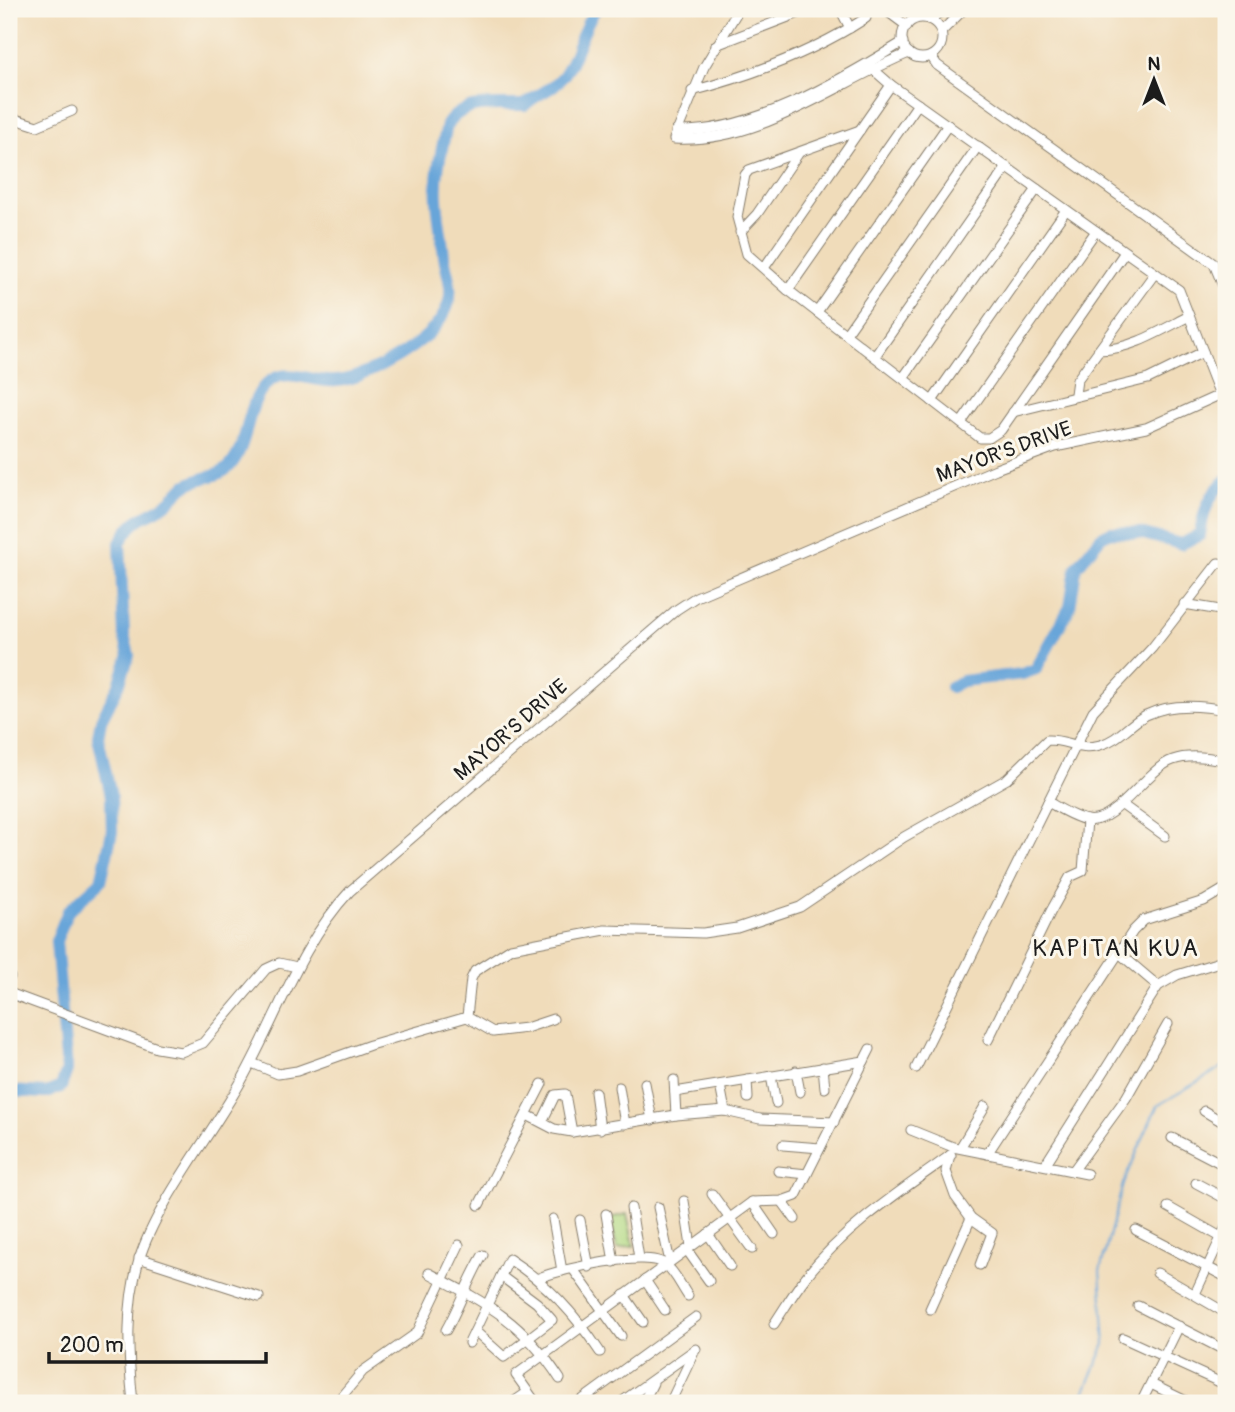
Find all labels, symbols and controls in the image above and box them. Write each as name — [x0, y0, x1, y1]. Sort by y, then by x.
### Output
north arrow — [1120, 46, 1190, 116]
text: N — [1148, 52, 1161, 76]
street label: MAYOR'S DRIVE — [933, 415, 1075, 489]
street label: MAYOR'S DRIVE — [448, 673, 574, 787]
district label: KAPITAN KUA — [1032, 934, 1200, 963]
scale bar — [49, 1321, 266, 1365]
text: 200 m — [60, 1332, 124, 1359]

